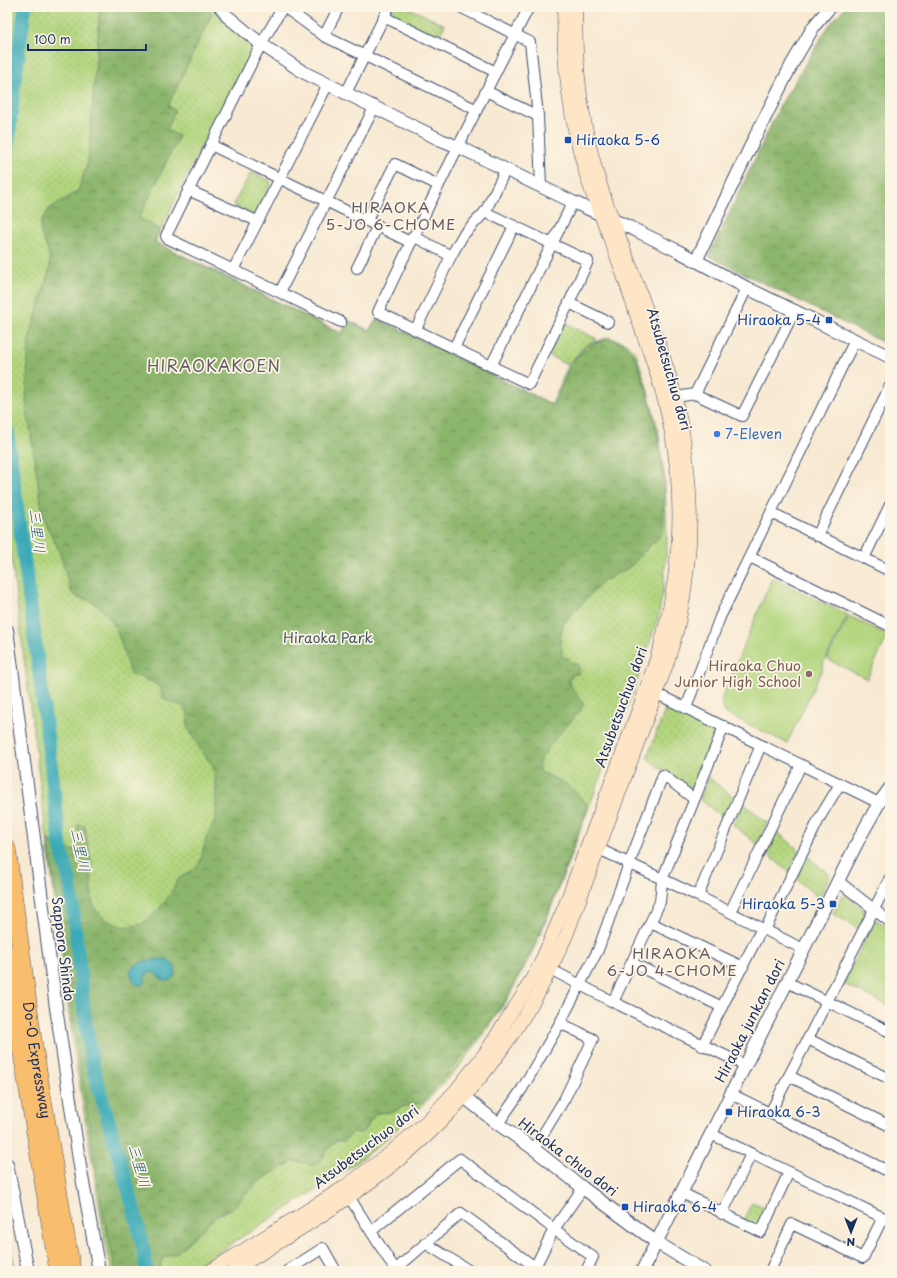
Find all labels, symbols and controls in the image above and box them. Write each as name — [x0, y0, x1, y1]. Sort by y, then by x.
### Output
scale bar — [28, 26, 146, 52]
text: 100 m — [34, 30, 71, 48]
place label: Hiraoka 5-6 — [576, 129, 660, 150]
marker: Hiraoka 5-6 — [563, 135, 573, 145]
district label: HIRAOKA 5-JO 6-CHOME — [326, 195, 456, 235]
street label: Atsubetsuchuo dori — [642, 305, 697, 433]
place label: Hiraoka 5-4 — [737, 309, 821, 330]
marker: Hiraoka 5-4 — [824, 315, 834, 325]
district label: HIRAOKAKOEN — [147, 353, 281, 377]
place label: 7-Eleven — [725, 423, 782, 444]
marker: 7-Eleven — [712, 429, 722, 439]
water label: 三里川 — [24, 507, 53, 555]
park label: Hiraoka Park — [283, 627, 373, 648]
street label: Atsubetsuchuo dori — [589, 643, 652, 770]
place label: Hiraoka Chuo Junior High School — [674, 655, 801, 692]
marker: Hiraoka Chuo Junior High School — [804, 669, 814, 679]
water label: 三里川 — [66, 825, 97, 874]
place label: Hiraoka 5-3 — [742, 893, 825, 914]
street label: Sapporo Shindo — [47, 896, 80, 1003]
marker: Hiraoka 5-3 — [828, 899, 838, 909]
district label: HIRAOKA 6-JO 4-CHOME — [606, 941, 738, 981]
street label: Hiraoka junkan dori — [709, 955, 790, 1086]
street label: Do-O Expressway — [18, 1000, 57, 1120]
street label: Atsubetsuchuo dori — [309, 1100, 423, 1193]
place label: Hiraoka 6-3 — [737, 1101, 821, 1122]
marker: Hiraoka 6-3 — [724, 1107, 734, 1117]
street label: Hiraoka chuo dori — [514, 1112, 623, 1201]
water label: 三里川 — [123, 1141, 158, 1190]
place label: Hiraoka 6-4 — [633, 1196, 717, 1217]
marker: Hiraoka 6-4 — [620, 1202, 630, 1212]
north arrow — [831, 1212, 871, 1252]
text: N — [846, 1234, 855, 1251]

